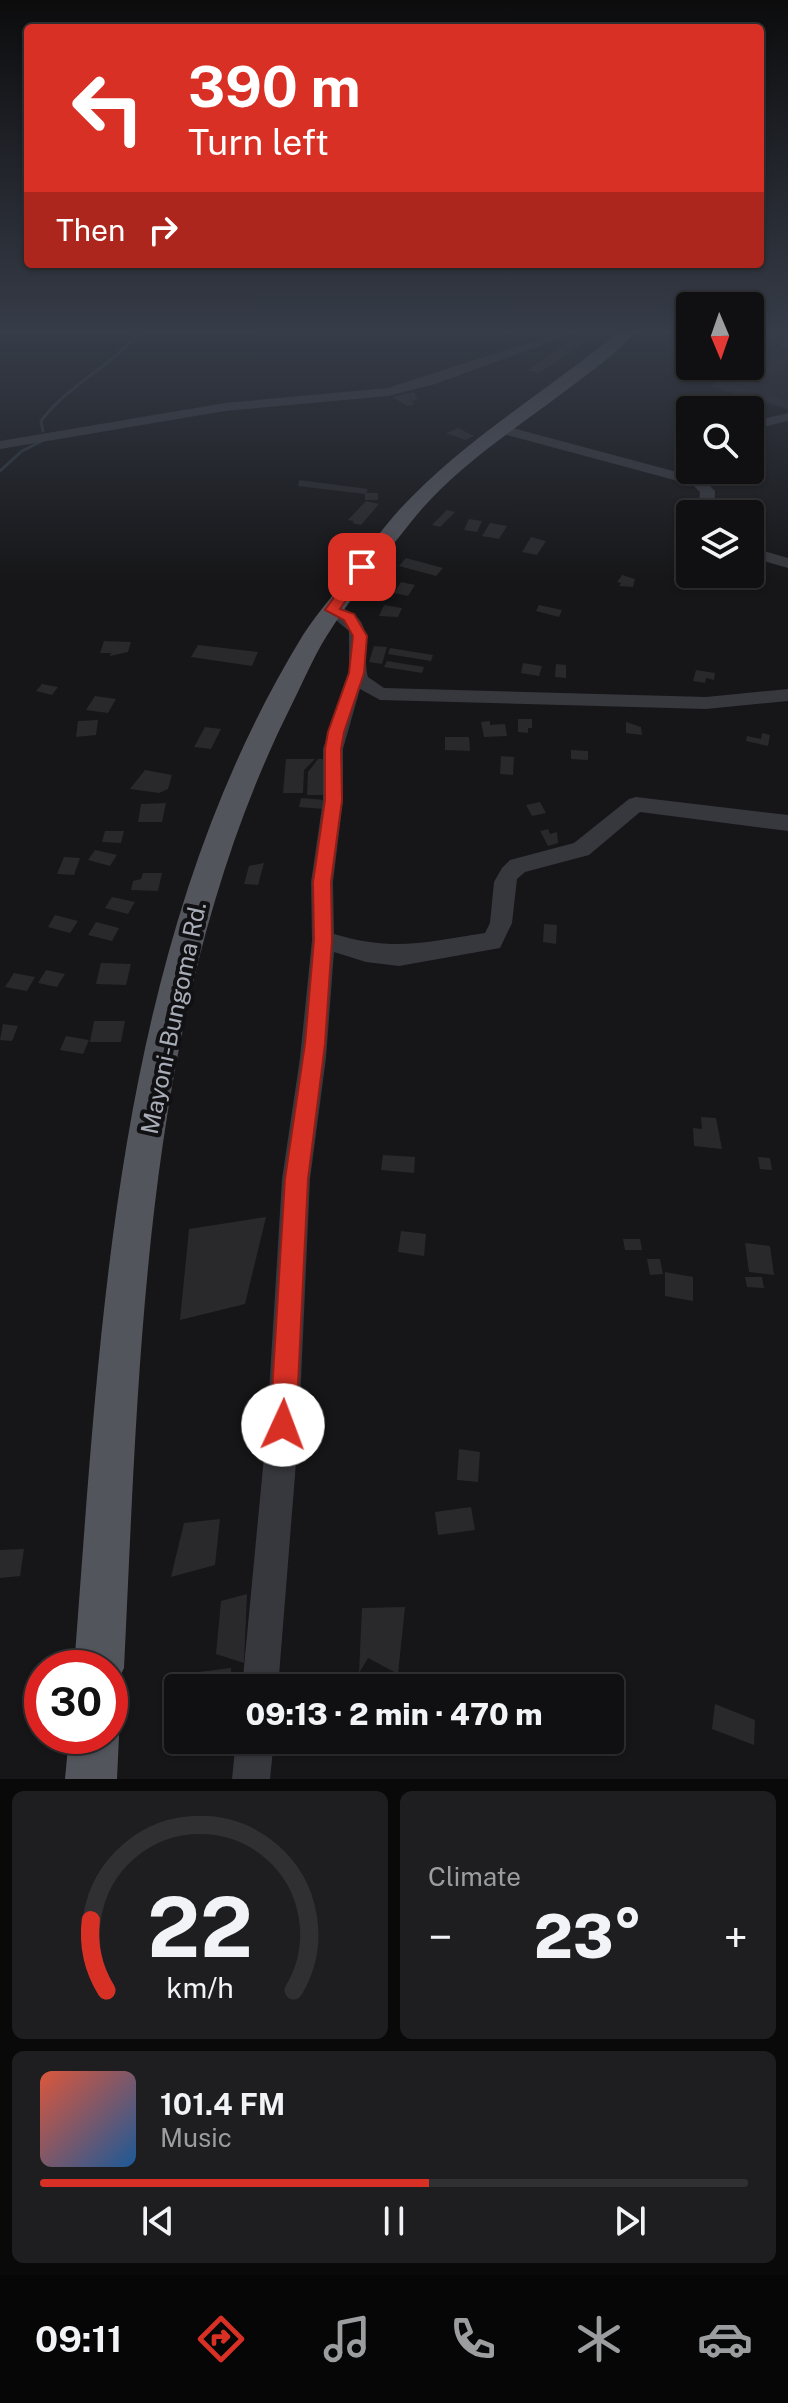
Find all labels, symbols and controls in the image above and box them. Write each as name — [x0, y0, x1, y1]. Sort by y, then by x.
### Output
text: 390 m — [188, 54, 361, 120]
icon: left — [56, 56, 160, 160]
text: Turn left — [188, 121, 329, 163]
icon: right — [141, 208, 185, 252]
text: Then — [56, 212, 125, 248]
north arrow — [676, 292, 764, 380]
map controls — [676, 292, 764, 588]
button: search — [676, 396, 764, 484]
button: layers — [676, 500, 764, 588]
pin — [328, 533, 396, 601]
icon: arrive — [340, 545, 384, 589]
street label: Mayoni-Bungoma Rd. — [135, 899, 211, 1136]
position arrow — [241, 1383, 325, 1467]
speed limit sign: 30 — [24, 1650, 128, 1754]
text: 09:13 · 2 min · 470 m — [245, 1696, 543, 1732]
text: Climate — [428, 1861, 521, 1892]
text: 22 — [147, 1878, 253, 1976]
text: 23° — [534, 1901, 642, 1972]
text: − — [428, 1911, 452, 1963]
text: + — [724, 1911, 748, 1963]
text: km/h — [166, 1971, 234, 2004]
text: 101.4 FM — [160, 2086, 285, 2122]
text: Music — [160, 2122, 232, 2153]
icon: previous — [136, 2199, 180, 2243]
icon: pause — [372, 2199, 416, 2243]
icon: next — [608, 2199, 652, 2243]
icon: directions — [193, 2311, 249, 2367]
icon: music — [319, 2311, 375, 2367]
icon: phone — [445, 2311, 501, 2367]
icon: climate — [571, 2311, 627, 2367]
icon: car — [697, 2311, 753, 2367]
text: 09:11 — [35, 2318, 122, 2360]

